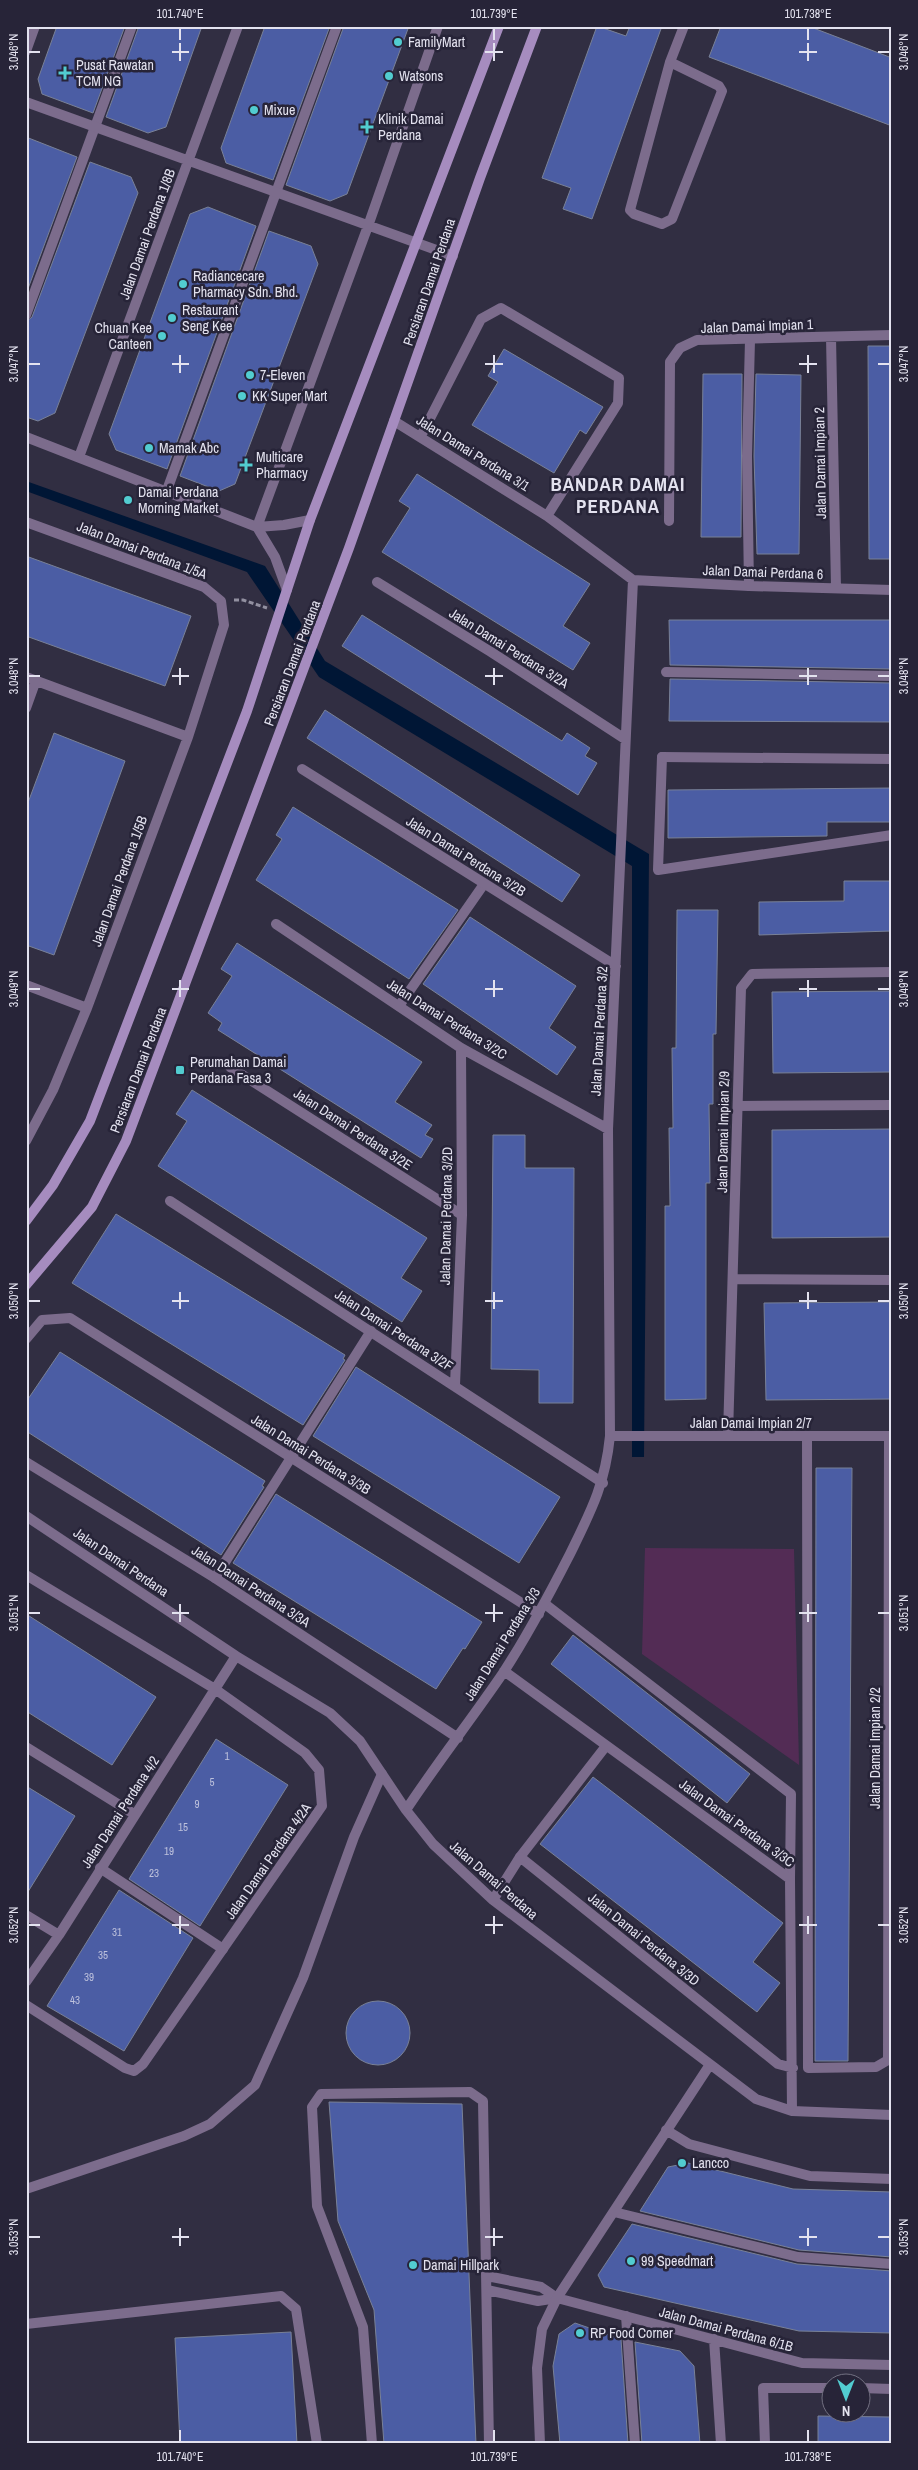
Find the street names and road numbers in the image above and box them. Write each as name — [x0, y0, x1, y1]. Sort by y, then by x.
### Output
street label: Jalan Damai Perdana 1/8B — [115, 166, 179, 302]
street label: Persiaran Damai Perdana — [399, 215, 459, 348]
street label: Jalan Damai Impian 1 — [701, 315, 814, 337]
street label: Jalan Damai Impian 2 — [810, 407, 830, 519]
street label: Jalan Damai Perdana 3/1 — [413, 411, 533, 495]
street label: Jalan Damai Perdana 1/5A — [74, 517, 210, 583]
street label: Jalan Damai Perdana 6 — [702, 561, 824, 583]
street label: Persiaran Damai Perdana — [260, 597, 325, 728]
street label: Jalan Damai Perdana 3/2A — [446, 604, 573, 692]
street label: Jalan Damai Perdana 3/2B — [403, 812, 530, 900]
street label: Jalan Damai Perdana 1/5B — [87, 813, 151, 949]
street label: Jalan Damai Perdana 3/2 — [587, 966, 611, 1096]
street label: Jalan Damai Perdana 3/2C — [384, 975, 510, 1063]
street label: Persiaran Damai Perdana — [106, 1004, 171, 1135]
street label: Jalan Damai Impian 2/9 — [713, 1071, 733, 1193]
street label: Jalan Damai Perdana 3/2E — [290, 1084, 416, 1174]
street label: Jalan Damai Perdana 3/2D — [436, 1147, 456, 1285]
street label: Jalan Damai Perdana 3/2F — [332, 1285, 456, 1375]
street label: Jalan Damai Perdana 3/3B — [248, 1410, 375, 1498]
street label: Jalan Damai Impian 2/7 — [690, 1414, 812, 1432]
street label: Jalan Damai Perdana — [70, 1523, 173, 1601]
street label: Jalan Damai Perdana 3/3A — [188, 1541, 314, 1631]
street label: Jalan Damai Perdana 3/3 — [460, 1584, 544, 1704]
street label: Jalan Damai Impian 2/2 — [866, 1687, 884, 1809]
street label: Jalan Damai Perdana 4/2 — [77, 1753, 163, 1871]
street label: Jalan Damai Perdana 3/3C — [676, 1775, 798, 1871]
street label: Jalan Damai Perdana 4/2A — [221, 1799, 315, 1923]
street label: Jalan Damai Perdana — [446, 1837, 542, 1924]
street label: Jalan Damai Perdana 3/3D — [585, 1888, 703, 1990]
street label: Jalan Damai Perdana 6/1B — [657, 2302, 795, 2356]

